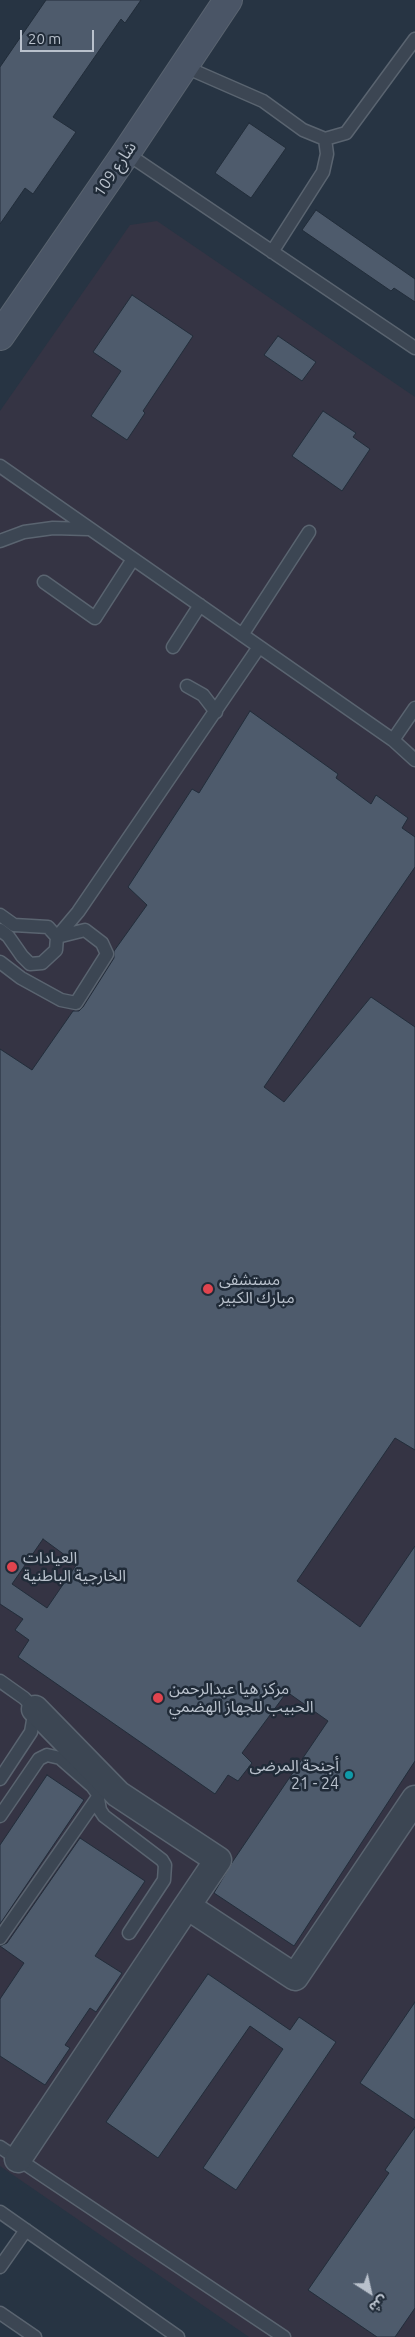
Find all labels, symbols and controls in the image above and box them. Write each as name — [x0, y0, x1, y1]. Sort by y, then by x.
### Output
scale bar — [22, 20, 96, 52]
text: 20 m — [28, 30, 61, 47]
street label: شارع 109 — [90, 138, 140, 200]
place label: مستشفى مبارك الكبير — [219, 1270, 295, 1308]
marker: مستشفى مبارك الكبير — [201, 1282, 215, 1296]
place label: العيادات الخارجية الباطنية — [23, 1548, 126, 1586]
marker: العيادات الخارجية الباطنية — [5, 1560, 19, 1574]
place label: مركز هيا عبدالرحمن الحبيب للجهاز الهضمي — [169, 1679, 314, 1717]
marker: مركز هيا عبدالرحمن الحبيب للجهاز الهضمي — [151, 1691, 165, 1705]
place label: أجنحة المرضى 21 - 24 — [249, 1756, 339, 1794]
marker: أجنحة المرضى 21 - 24 — [343, 1769, 355, 1781]
north arrow — [345, 2267, 395, 2317]
text: ش — [366, 2292, 391, 2316]

